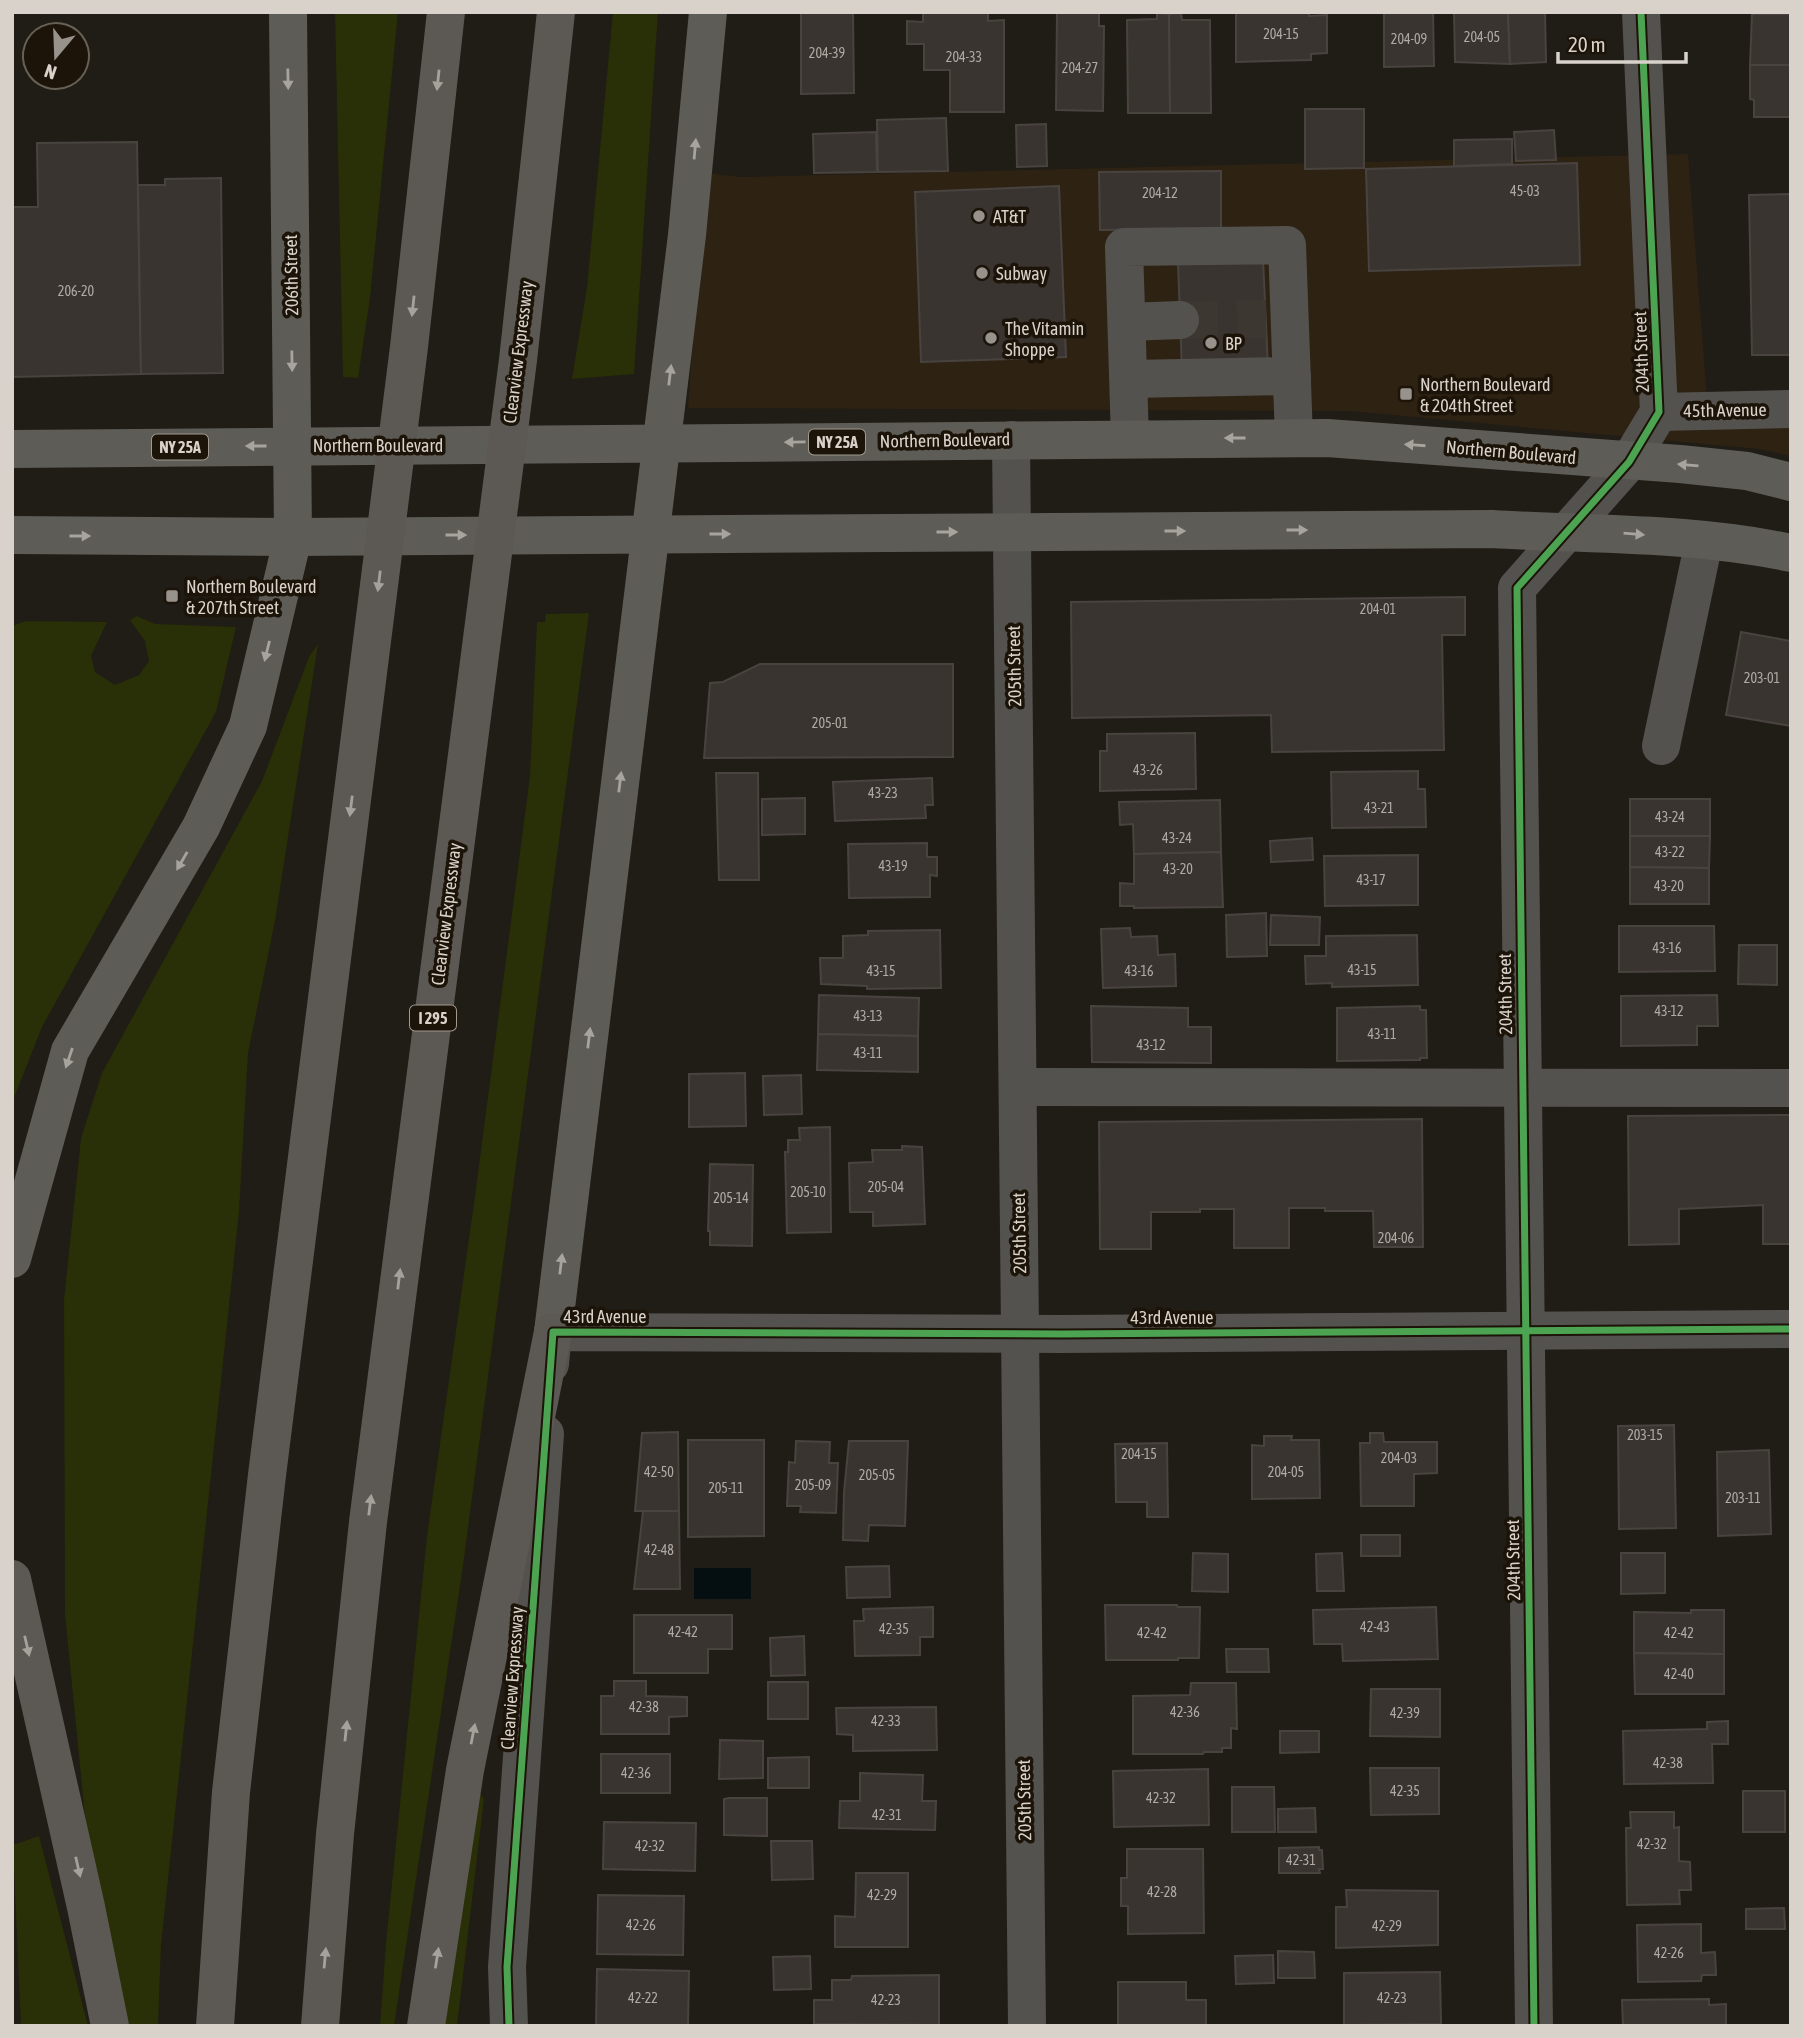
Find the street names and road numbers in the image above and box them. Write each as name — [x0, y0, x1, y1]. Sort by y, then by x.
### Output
street label: 206th Street — [280, 234, 302, 316]
street label: Clearview Expressway — [499, 280, 537, 424]
street label: 204th Street — [1629, 311, 1653, 393]
street label: 45th Avenue — [1683, 399, 1767, 421]
street label: Northern Boulevard — [880, 428, 1010, 452]
road number: NY 25A — [809, 430, 865, 454]
road number: NY 25A — [152, 434, 208, 460]
street label: Northern Boulevard — [313, 435, 443, 456]
street label: Northern Boulevard — [1445, 436, 1577, 468]
street label: 205th Street — [1003, 625, 1025, 707]
street label: Clearview Expressway — [427, 842, 465, 986]
street label: 204th Street — [1494, 953, 1516, 1035]
road number: I 295 — [410, 1006, 456, 1030]
street label: 205th Street — [1008, 1192, 1030, 1274]
street label: 43rd Avenue — [563, 1306, 647, 1327]
street label: 43rd Avenue — [1130, 1307, 1214, 1328]
street label: 204th Street — [1502, 1519, 1524, 1601]
street label: Clearview Expressway — [497, 1606, 527, 1750]
street label: 205th Street — [1013, 1759, 1035, 1841]

